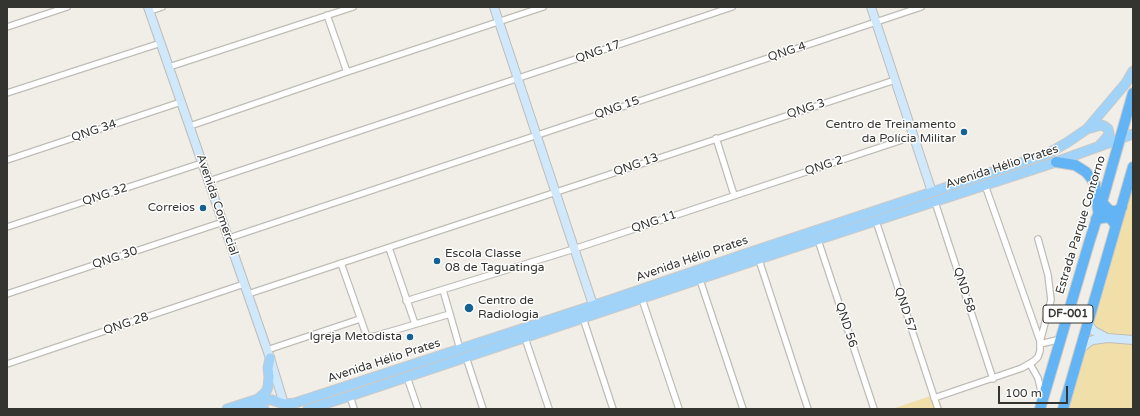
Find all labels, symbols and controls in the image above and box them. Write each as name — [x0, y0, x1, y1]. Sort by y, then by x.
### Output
street label: QNG 17 — [574, 38, 622, 66]
street label: QNG 4 — [766, 39, 808, 65]
street label: QNG 15 — [593, 94, 641, 122]
street label: QNG 3 — [785, 96, 827, 122]
street label: QNG 34 — [70, 117, 118, 145]
place label: Centro de Treinamento da Polícia Militar — [825, 118, 956, 146]
marker: Centro de Treinamento da Polícia Militar — [959, 127, 969, 137]
street label: Avenida Hélio Prates — [944, 142, 1060, 192]
street label: QNG 13 — [612, 151, 660, 179]
street label: Avenida Comercial — [193, 152, 241, 258]
street label: QNG 2 — [803, 153, 845, 179]
street label: Estrada Parque Contorno — [1053, 154, 1109, 296]
street label: QNG 32 — [81, 181, 129, 209]
place label: Correios — [148, 201, 195, 215]
marker: Correios — [198, 203, 208, 213]
street label: QNG 11 — [630, 208, 678, 236]
street label: Avenida Hélio Prates — [634, 233, 750, 285]
street label: QNG 30 — [91, 244, 139, 272]
place label: Escola Classe 08 de Taguatinga — [445, 247, 544, 275]
marker: Escola Classe 08 de Taguatinga — [432, 256, 442, 266]
street label: QND 58 — [950, 266, 978, 314]
street label: QND 57 — [891, 286, 919, 334]
place label: Centro de Radiologia — [478, 294, 539, 322]
street label: QND 56 — [832, 301, 860, 349]
marker: Centro de Radiologia — [463, 302, 475, 314]
road number: DF-001 — [1043, 305, 1093, 323]
street label: QNG 28 — [102, 310, 150, 338]
place label: Igreja Metodista — [309, 330, 402, 344]
marker: Igreja Metodista — [405, 332, 415, 342]
street label: Avenida Hélio Prates — [326, 336, 442, 386]
scale bar — [1000, 378, 1070, 404]
text: 100 m — [1005, 386, 1042, 400]

